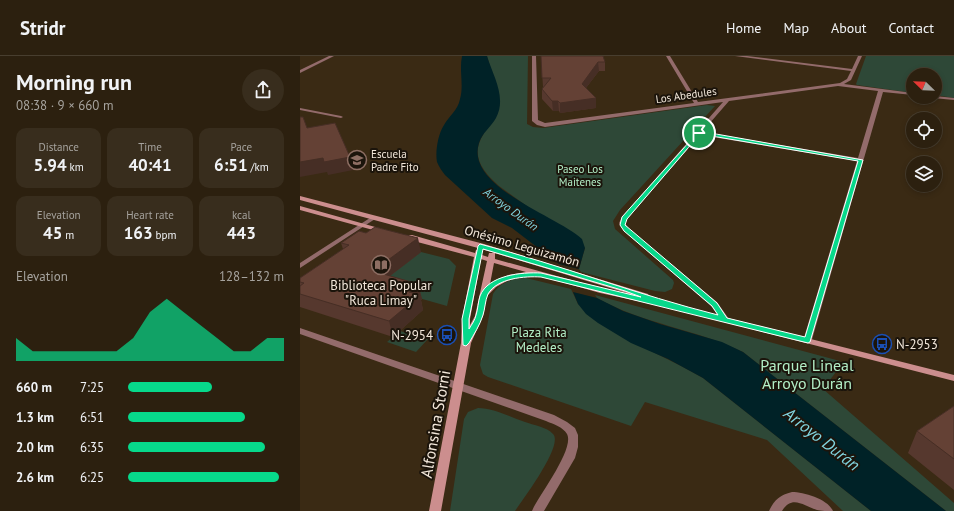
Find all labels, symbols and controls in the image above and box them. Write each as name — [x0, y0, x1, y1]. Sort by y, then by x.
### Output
text: Stridr — [20, 16, 65, 40]
text: Home — [726, 19, 761, 37]
text: Map — [783, 19, 809, 37]
text: About — [831, 19, 867, 37]
text: Contact — [889, 19, 934, 37]
text: Morning run — [16, 68, 132, 96]
north arrow — [906, 68, 942, 104]
map controls — [906, 68, 942, 192]
button: share — [242, 69, 284, 111]
street label: Los Abedules — [655, 84, 718, 106]
text: 08:38 · 9 × 660 m — [16, 97, 113, 114]
button: locate — [906, 112, 942, 148]
pin — [682, 116, 716, 150]
icon: arrive — [688, 122, 710, 144]
text: Distance — [39, 140, 79, 154]
text: Time — [138, 140, 162, 154]
text: Pace — [231, 140, 252, 154]
place label: Escuela Padre Fito — [371, 147, 419, 174]
school or university icon: Escuela Padre Fito — [346, 149, 368, 171]
text: 5.94 — [34, 154, 67, 176]
text: 40:41 — [128, 154, 172, 176]
text: 6:51 — [214, 154, 248, 176]
button: layers — [906, 156, 942, 192]
text: km — [67, 160, 84, 174]
text: /km — [248, 160, 269, 174]
park label: Paseo Los Maitenes — [557, 162, 603, 189]
water label: Arroyo Durán — [480, 183, 541, 234]
text: Elevation — [37, 208, 81, 222]
text: Heart rate — [126, 208, 174, 222]
text: kcal — [232, 208, 251, 222]
street label: Onésimo Leguizamón — [462, 221, 582, 271]
text: 45 — [43, 222, 62, 244]
text: 163 — [124, 222, 153, 244]
text: 443 — [227, 222, 256, 244]
text: m — [62, 228, 74, 242]
text: bpm — [153, 228, 176, 242]
library icon: Biblioteca Popular "Ruca Limay" — [370, 254, 392, 276]
text: Elevation — [16, 268, 68, 285]
text: 128–132 m — [219, 268, 284, 285]
place label: Biblioteca Popular "Ruca Limay" — [330, 277, 432, 309]
bus stop icon: N-2954 — [436, 324, 458, 346]
park label: Plaza Rita Medeles — [511, 324, 567, 356]
place label: N-2954 — [391, 327, 433, 344]
bus stop icon: N-2953 — [871, 333, 893, 355]
place label: N-2953 — [896, 336, 938, 353]
park label: Parque Lineal Arroyo Durán — [760, 355, 854, 393]
street label: Alfonsina Storni — [416, 369, 454, 479]
text: 660 m — [16, 379, 52, 396]
text: 7:25 — [80, 379, 104, 396]
water label: Arroyo Durán — [779, 402, 865, 476]
text: 1.3 km — [16, 409, 54, 426]
text: 6:51 — [80, 409, 104, 426]
text: 2.0 km — [16, 439, 54, 456]
text: 6:35 — [80, 439, 104, 456]
text: 2.6 km — [16, 469, 54, 486]
text: 6:25 — [80, 469, 104, 486]

